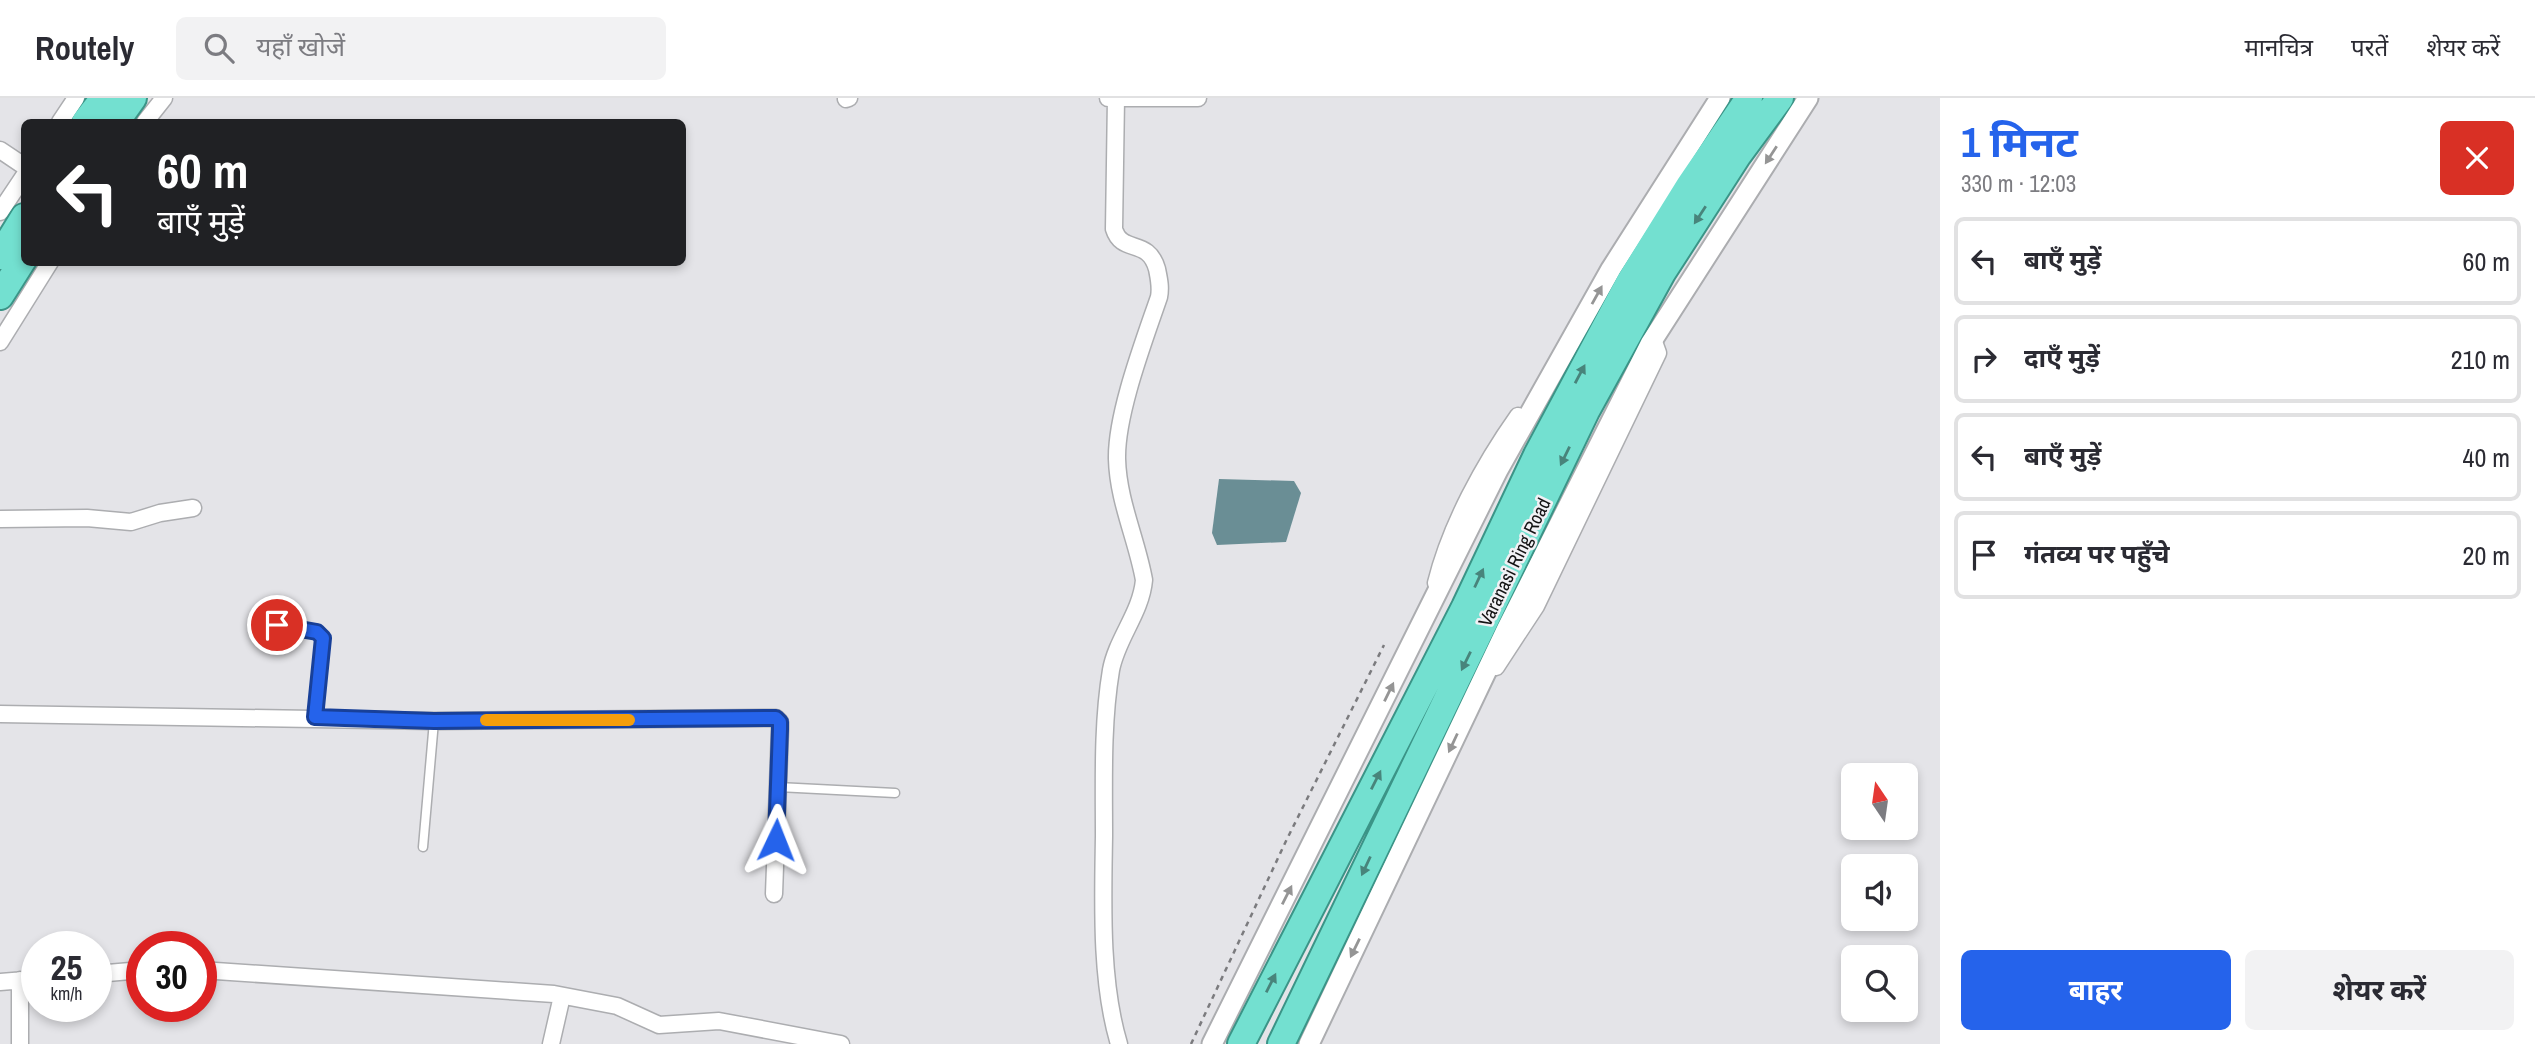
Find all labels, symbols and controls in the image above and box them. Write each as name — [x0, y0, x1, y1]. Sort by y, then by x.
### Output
search box — [176, 17, 666, 80]
text: Routely — [35, 26, 134, 70]
icon: search — [200, 29, 238, 67]
text: यहाँ खोजें — [256, 29, 345, 64]
text: मानचित्र — [2244, 31, 2313, 63]
text: परतें — [2351, 31, 2388, 63]
text: शेयर करें — [2426, 31, 2500, 63]
text: 1 मिनट — [1961, 114, 2078, 170]
button: close — [2440, 121, 2514, 195]
text: 60 m — [157, 137, 249, 203]
one-way arrow — [1764, 146, 1777, 165]
icon: left — [42, 147, 133, 238]
text: 330 m · 12:03 — [1961, 168, 2076, 199]
text: बाएँ मुड़ें — [157, 200, 245, 243]
one-way arrow — [1693, 205, 1706, 225]
icon: left — [1965, 242, 2003, 280]
text: बाएँ मुड़ें — [2024, 242, 2101, 277]
text: 60 m — [2463, 244, 2510, 279]
one-way arrow — [1591, 286, 1603, 305]
icon: right — [1965, 340, 2003, 378]
text: दाएँ मुड़ें — [2024, 340, 2100, 375]
text: 210 m — [2451, 342, 2510, 377]
one-way arrow — [1575, 364, 1586, 384]
icon: left — [1965, 438, 2003, 476]
text: बाएँ मुड़ें — [2024, 438, 2101, 473]
text: 40 m — [2463, 440, 2510, 475]
one-way arrow — [1559, 446, 1570, 466]
street label: Varanasi Ring Road — [1472, 493, 1556, 631]
icon: arrive — [1965, 536, 2003, 574]
text: गंतव्य पर पहुँचे — [2024, 536, 2170, 571]
text: 20 m — [2463, 538, 2510, 573]
one-way arrow — [1473, 568, 1485, 588]
pin — [247, 595, 307, 655]
icon: arrive — [258, 606, 296, 644]
one-way arrow — [1460, 651, 1471, 671]
one-way arrow — [1384, 682, 1395, 702]
one-way arrow — [1447, 732, 1458, 753]
north arrow — [1841, 763, 1918, 840]
map controls — [1841, 763, 1918, 1022]
one-way arrow — [1369, 770, 1381, 790]
position arrow — [739, 803, 813, 877]
button: sound — [1841, 854, 1918, 931]
one-way arrow — [1361, 855, 1372, 876]
one-way arrow — [1281, 885, 1292, 905]
speed limit sign: 30 — [126, 931, 217, 1022]
one-way arrow — [1350, 938, 1361, 958]
text: 25 — [51, 944, 82, 991]
button: search — [1841, 945, 1918, 1022]
button: बाहर — [1961, 950, 2231, 1030]
button: शेयर करें — [2245, 950, 2514, 1030]
one-way arrow — [1266, 973, 1277, 993]
text: km/h — [51, 981, 83, 1006]

